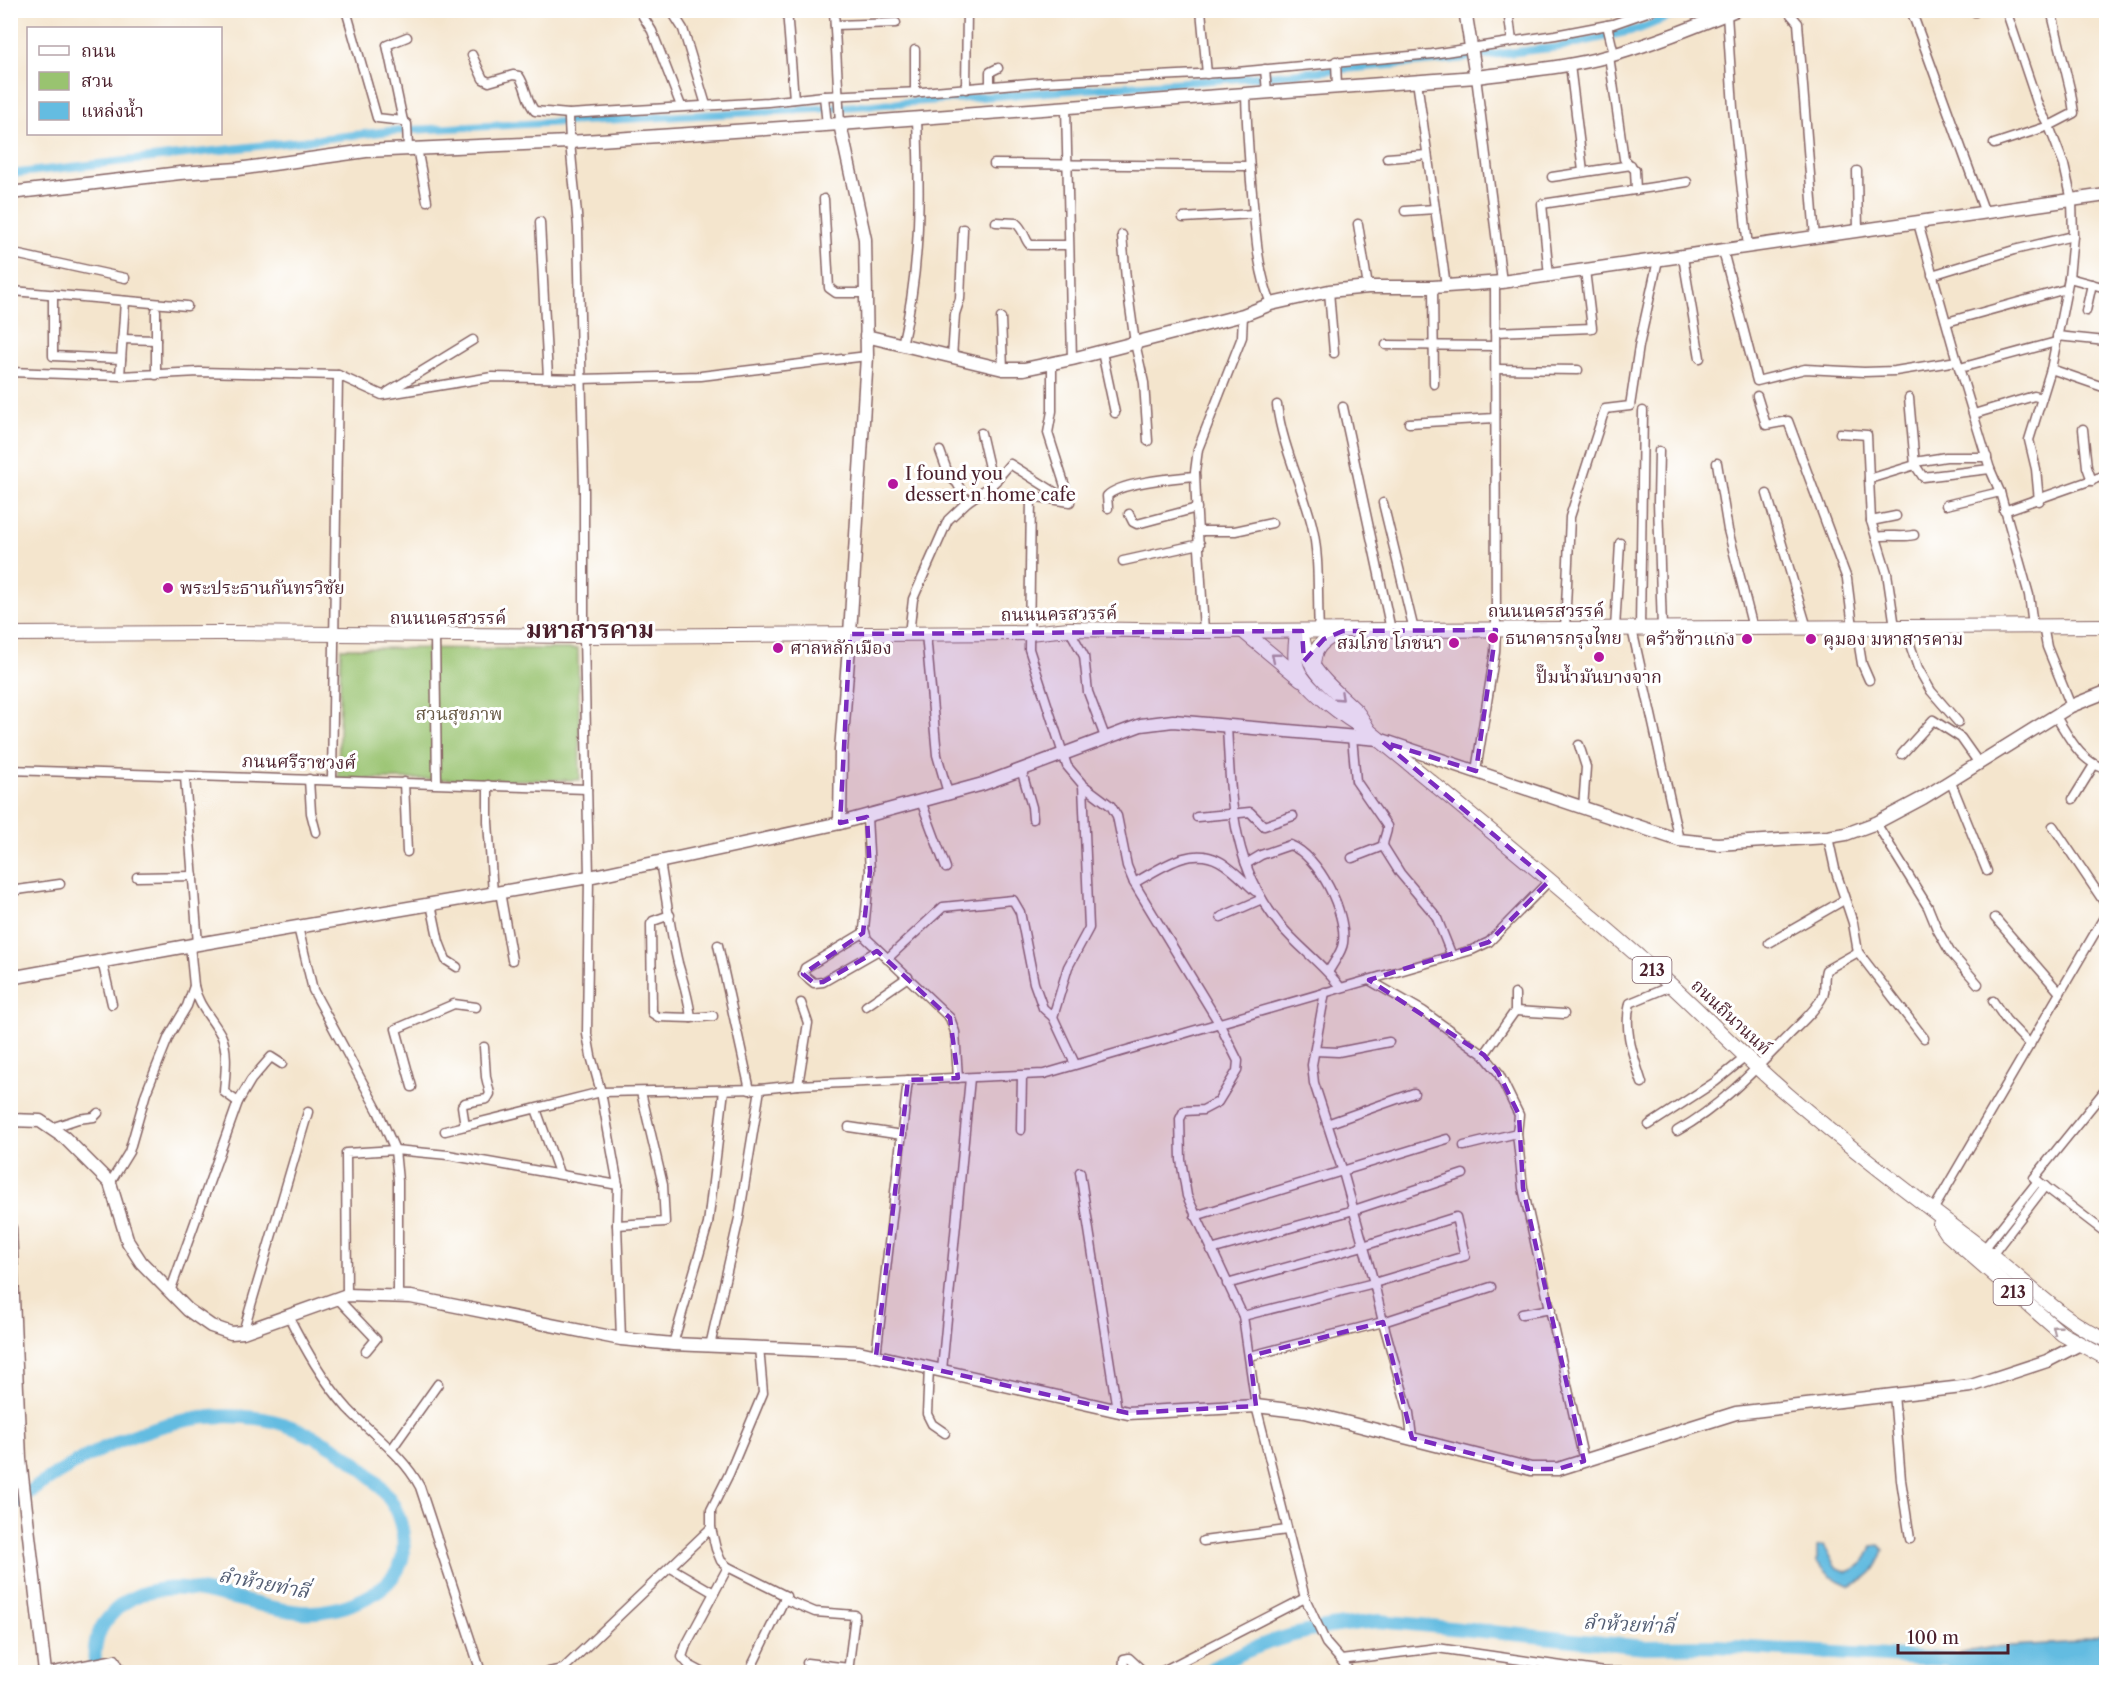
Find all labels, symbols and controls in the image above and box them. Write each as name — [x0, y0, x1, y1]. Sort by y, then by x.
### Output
legend — [27, 27, 222, 135]
text: ถนน — [81, 40, 116, 62]
text: สวน — [81, 70, 113, 92]
text: แหล่งน้ำ — [81, 97, 144, 122]
place label: I found you dessert n home cafe — [905, 463, 1076, 506]
marker: I found you dessert n home cafe — [886, 477, 900, 491]
place label: พระประธานกันทรวิชัย — [180, 577, 345, 599]
marker: พระประธานกันทรวิชัย — [161, 581, 175, 595]
street label: ถนนนครสวรรค์ — [1488, 600, 1604, 622]
street label: ถนนนครสวรรค์ — [1001, 602, 1117, 626]
street label: ถนนนครสวรรค์ — [390, 607, 506, 629]
district label: มหาสารคาม — [526, 615, 654, 644]
place label: ธนาคารกรุงไทย — [1505, 626, 1622, 650]
place label: ครัวข้าวแกง — [1645, 628, 1735, 650]
place label: คุมอง มหาสารคาม — [1823, 628, 1963, 651]
place label: สมโภช โภชนา — [1337, 630, 1442, 654]
marker: ธนาคารกรุงไทย — [1486, 631, 1500, 645]
marker: ครัวข้าวแกง — [1740, 632, 1754, 646]
marker: คุมอง มหาสารคาม — [1804, 632, 1818, 646]
marker: สมโภช โภชนา — [1447, 636, 1461, 650]
place label: ศาลหลักเมือง — [790, 637, 892, 659]
marker: ศาลหลักเมือง — [771, 641, 785, 655]
marker: ปั๊มน้ำมันบางจาก — [1592, 650, 1606, 664]
one-way arrow — [1271, 654, 1282, 665]
place label: ปั๊มน้ำมันบางจาก — [1536, 663, 1662, 688]
one-way arrow — [1334, 690, 1344, 701]
park label: สวนสุขภาพ — [416, 703, 502, 726]
street label: ภนนศรีราชวงศ์ — [242, 750, 357, 774]
road number: 213 — [1632, 957, 1672, 983]
street label: ถนนถีนานนท์ — [1686, 974, 1776, 1060]
road number: 213 — [1994, 1279, 2032, 1305]
one-way arrow — [2052, 1325, 2063, 1336]
water label: ลำห้วยท่าลี่ — [217, 1560, 315, 1604]
water label: ลำห้วยท่าลี่ — [1583, 1607, 1679, 1639]
scale bar — [1898, 1617, 2008, 1655]
text: 100 m — [1907, 1627, 1959, 1649]

